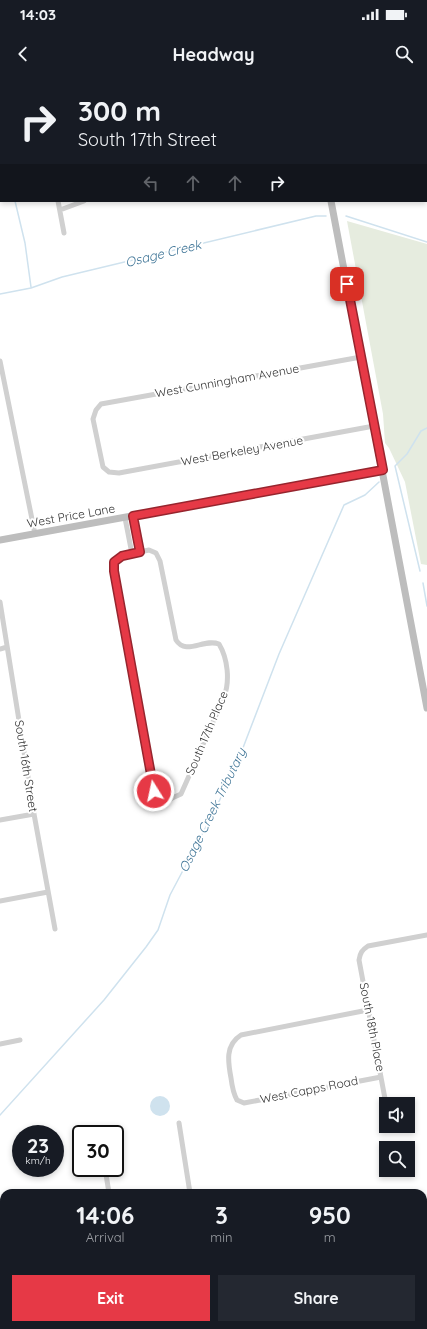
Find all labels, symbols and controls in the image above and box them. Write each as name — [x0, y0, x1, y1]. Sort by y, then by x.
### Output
text: 14:03 — [20, 5, 56, 24]
icon: back — [12, 43, 34, 65]
text: Headway — [172, 43, 255, 66]
icon: search — [393, 43, 415, 65]
text: 300 m — [78, 93, 161, 128]
icon: right — [12, 96, 64, 148]
text: South 17th Street — [78, 128, 217, 151]
icon: left — [140, 172, 162, 194]
icon: ahead — [182, 172, 204, 194]
icon: ahead — [224, 172, 246, 194]
icon: right — [266, 172, 288, 194]
water label: Osage Creek — [123, 236, 204, 270]
pin — [330, 267, 364, 301]
icon: arrive — [336, 273, 358, 295]
street label: West Cunningham Avenue — [154, 360, 300, 401]
street label: West Berkeley Avenue — [180, 432, 304, 469]
street label: West Price Lane — [26, 500, 116, 531]
street label: South 17th Place — [182, 688, 231, 777]
street label: South 16th Street — [12, 719, 41, 813]
water label: Osage Creek Tributary — [175, 745, 249, 875]
position arrow — [133, 770, 175, 812]
street label: South 18th Place — [357, 981, 389, 1073]
street label: West Capps Road — [259, 1073, 359, 1106]
map controls — [379, 1097, 415, 1177]
button: sound — [379, 1097, 415, 1133]
speed limit sign: 30 — [72, 1125, 124, 1177]
text: 23 — [27, 1133, 49, 1158]
button: search — [379, 1141, 415, 1177]
text: km/h — [25, 1154, 51, 1167]
text: 14:06 — [76, 1200, 134, 1230]
text: 3 — [215, 1200, 228, 1230]
text: 950 — [309, 1200, 351, 1230]
text: Arrival — [86, 1229, 125, 1245]
text: min — [210, 1229, 232, 1245]
text: m — [324, 1229, 336, 1245]
button: Exit — [12, 1275, 210, 1321]
button: Share — [218, 1275, 415, 1321]

